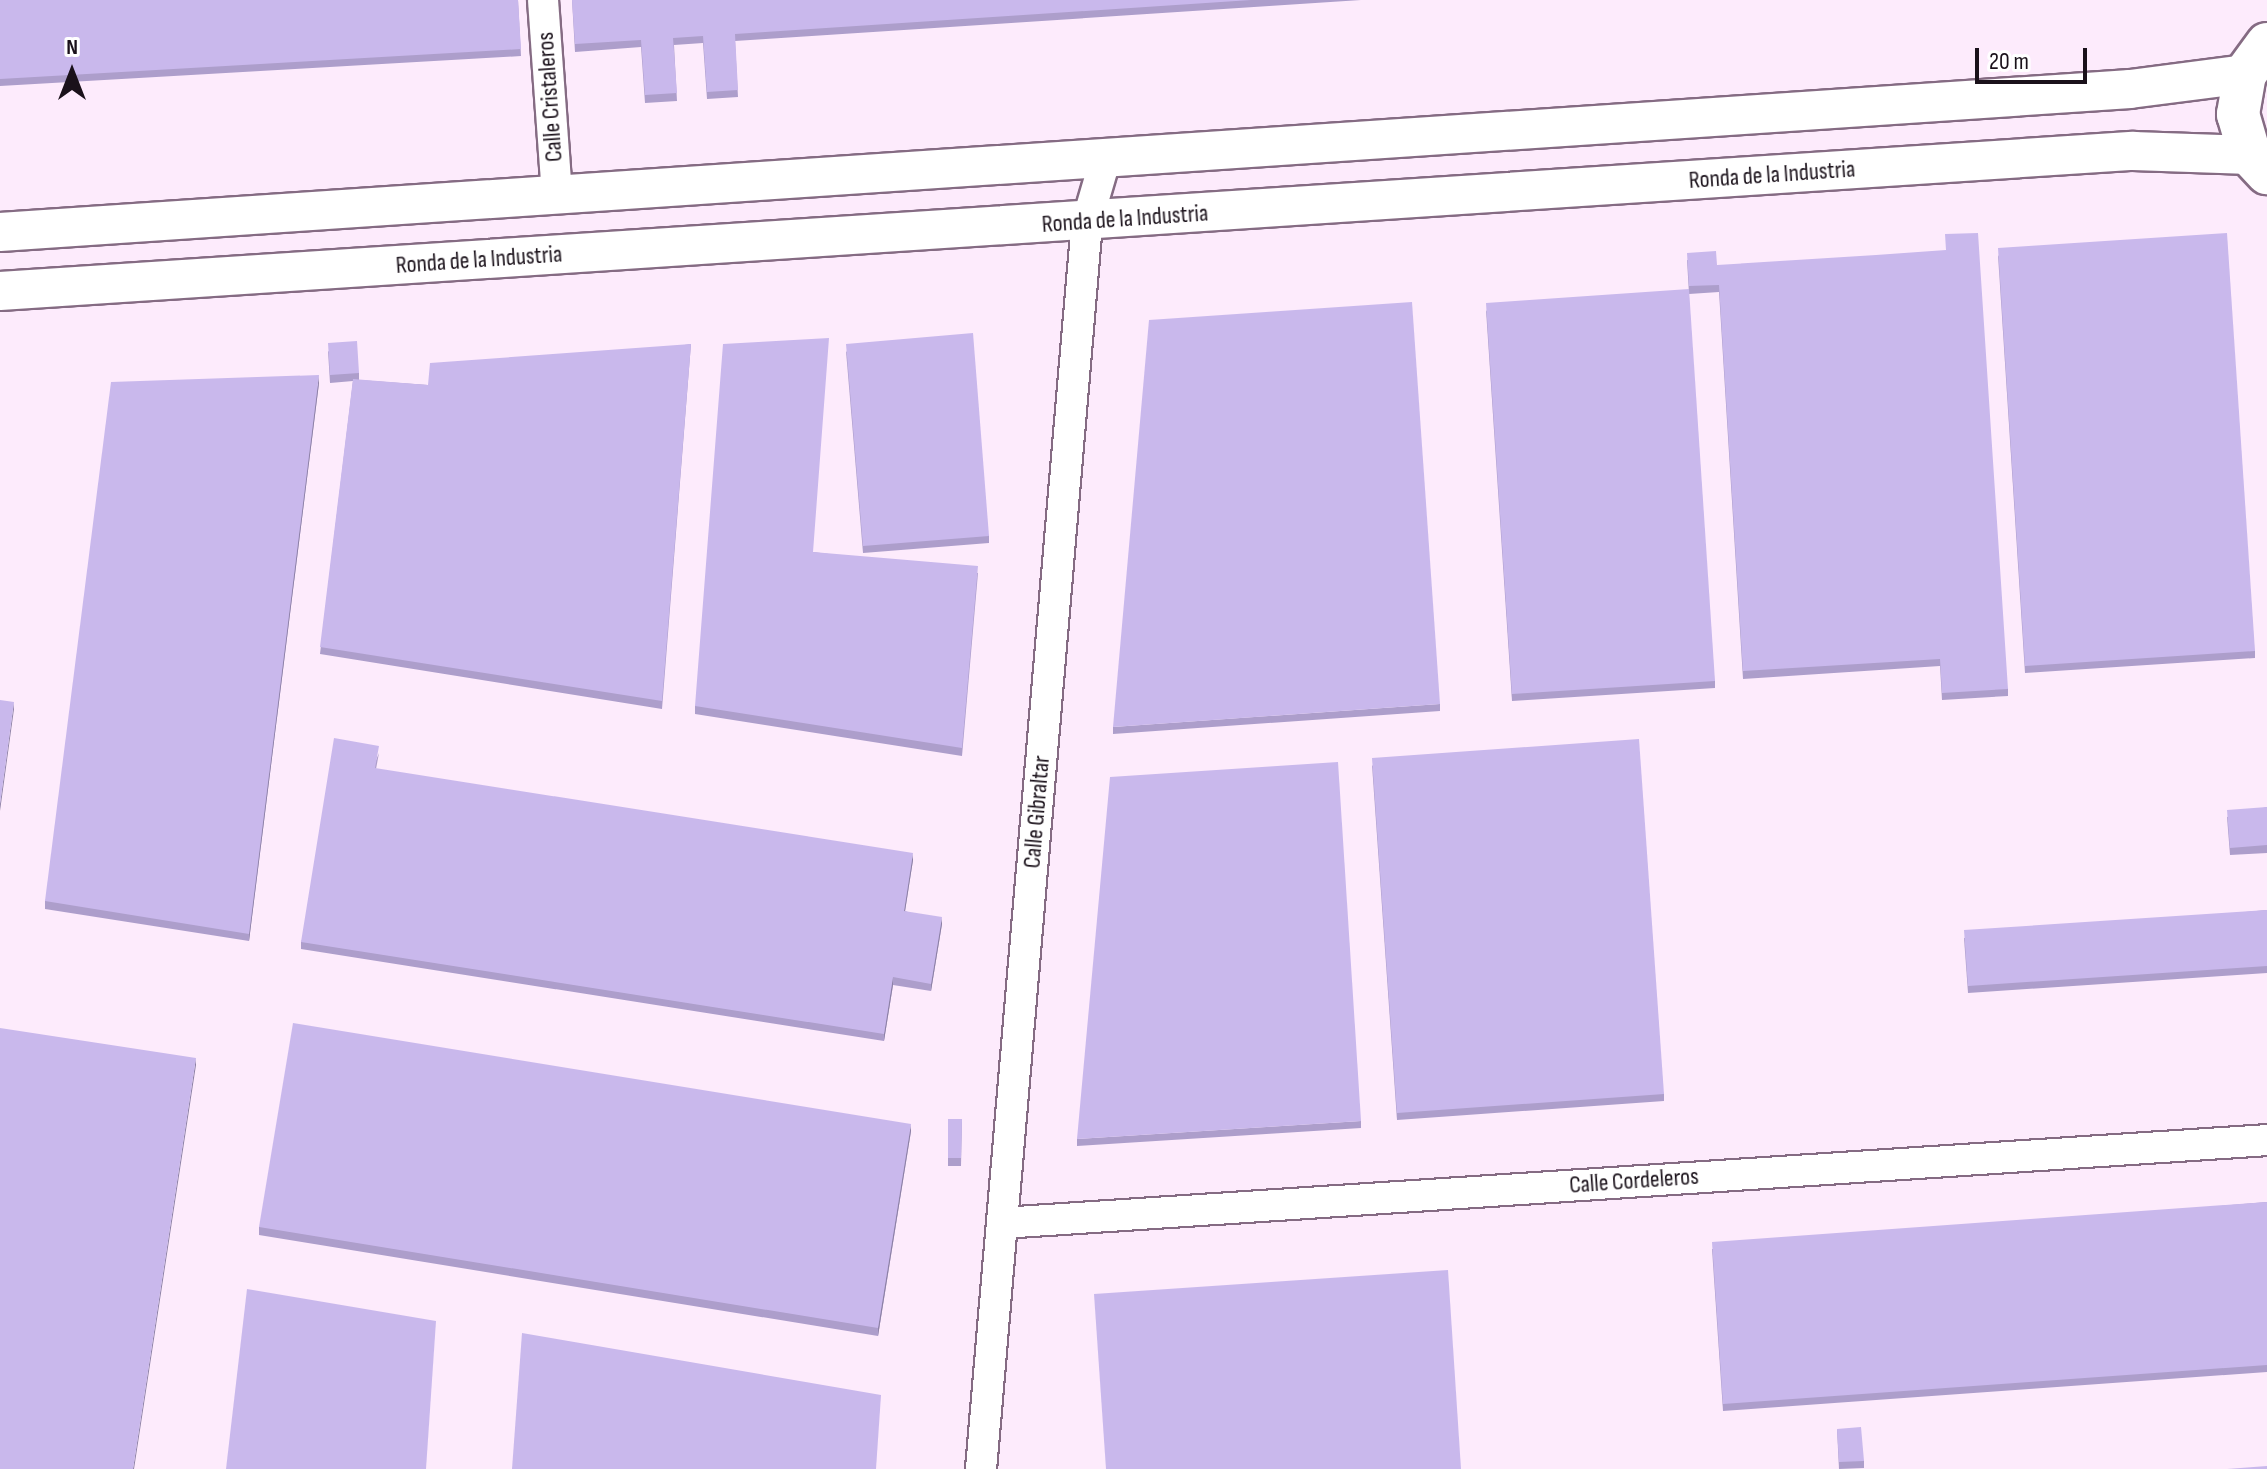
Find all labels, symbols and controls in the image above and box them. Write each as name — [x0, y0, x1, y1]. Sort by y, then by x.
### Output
street label: Calle Cristaleros — [531, 31, 569, 163]
north arrow — [32, 32, 112, 112]
scale bar — [1979, 32, 2091, 82]
text: N — [66, 34, 78, 61]
text: 20 m — [1989, 47, 2029, 76]
street label: Ronda de la Industria — [1688, 155, 1856, 195]
street label: Ronda de la Industria — [1041, 199, 1209, 239]
street label: Ronda de la Industria — [395, 240, 563, 280]
street label: Calle Gibraltar — [1018, 755, 1056, 869]
street label: Calle Cordeleros — [1568, 1162, 1700, 1200]

